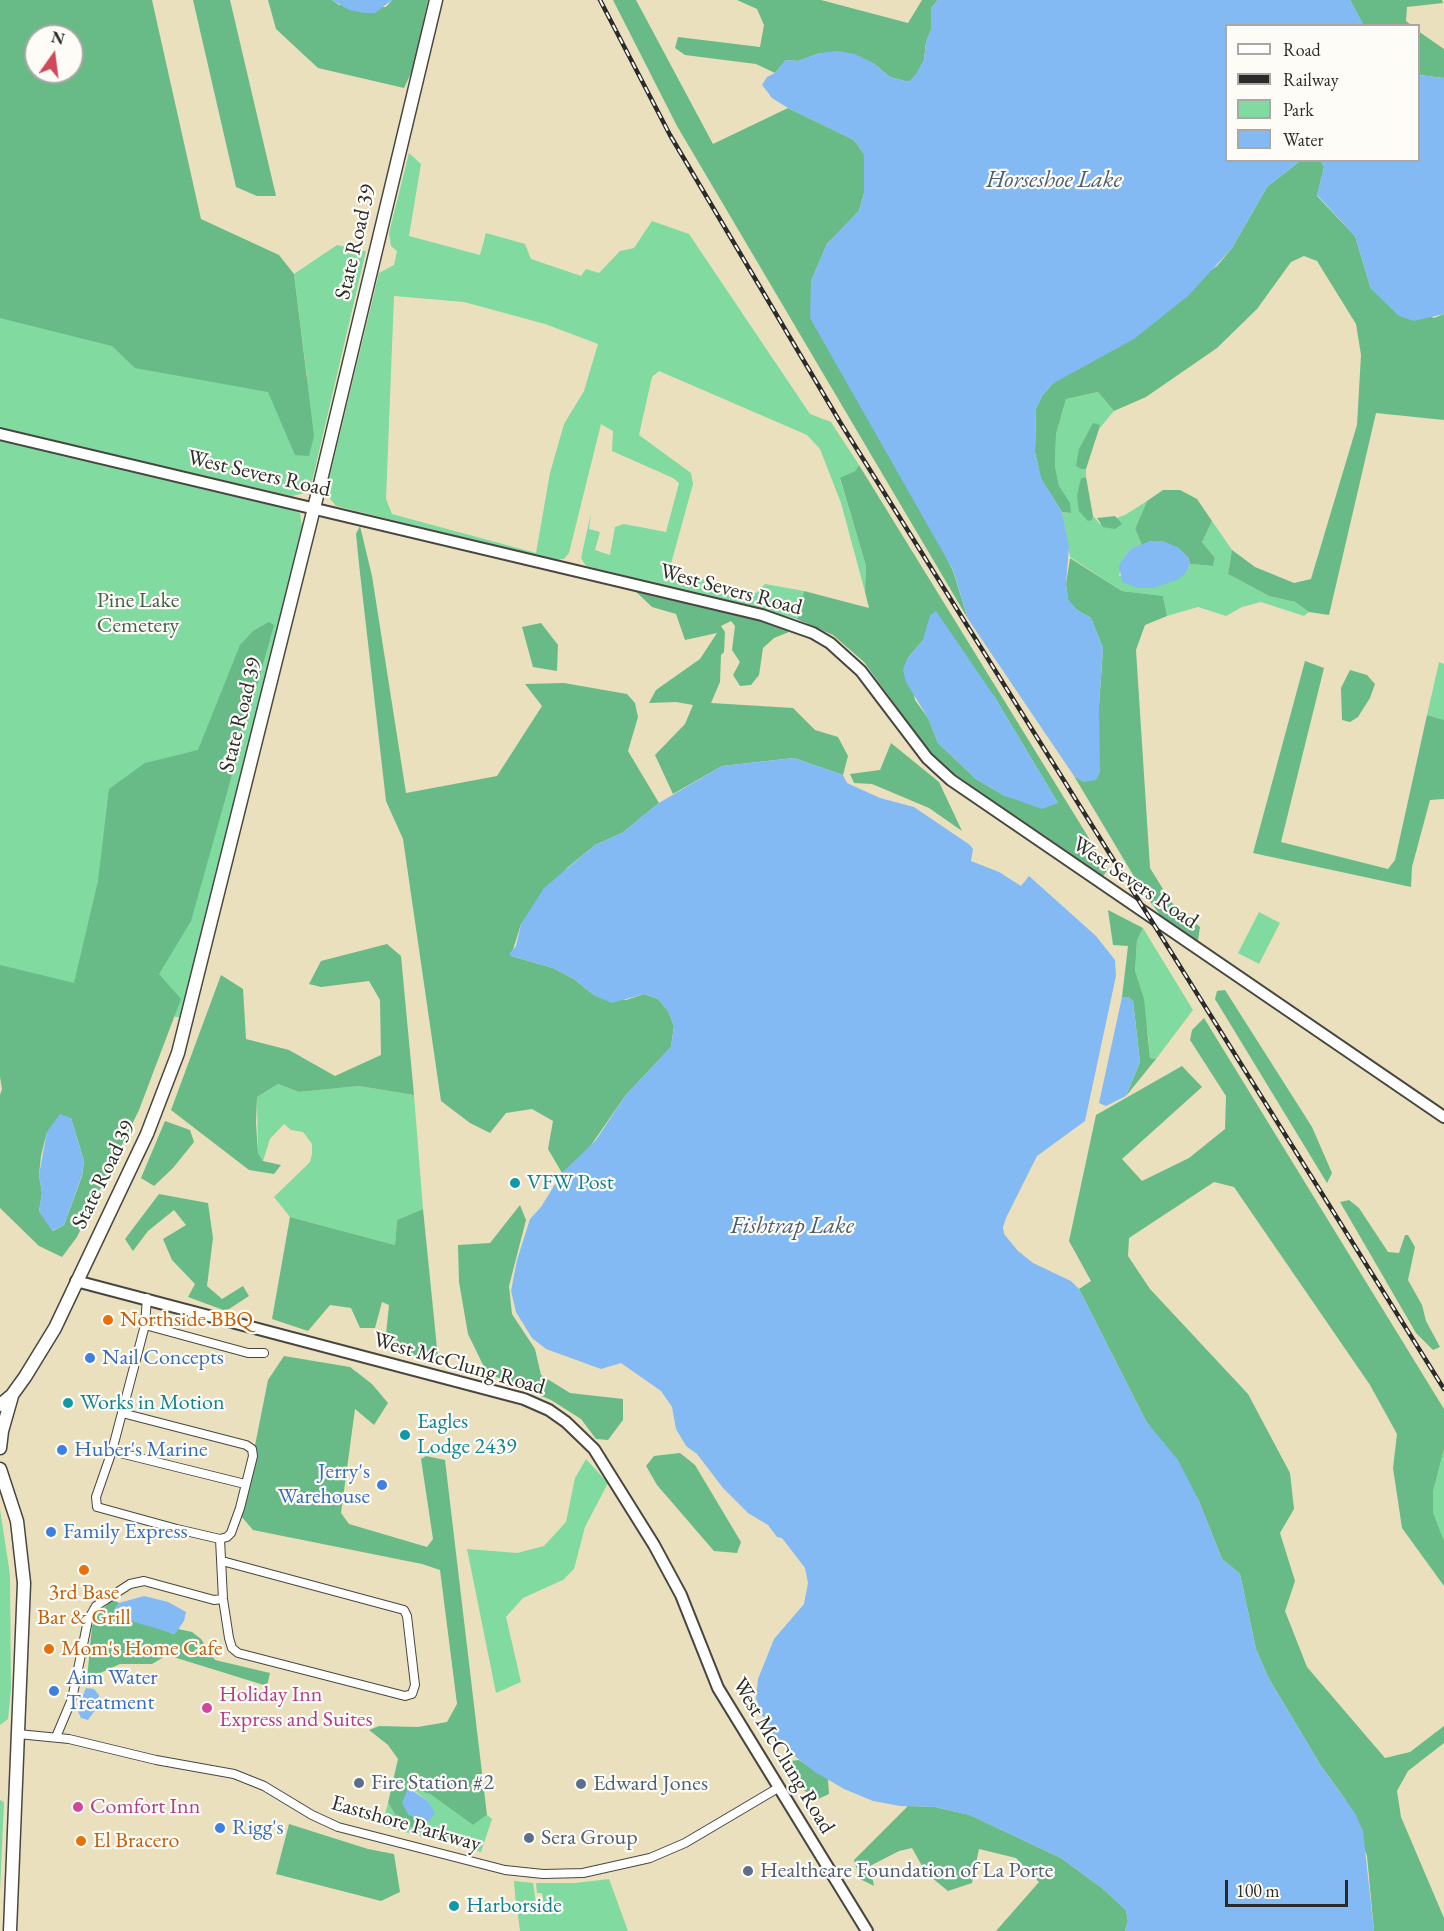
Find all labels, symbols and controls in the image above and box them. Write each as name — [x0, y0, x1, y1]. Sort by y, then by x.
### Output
north arrow — [24, 24, 84, 84]
legend — [1225, 24, 1420, 162]
text: N — [49, 26, 67, 50]
text: Road — [1283, 38, 1321, 61]
text: Railway — [1283, 68, 1339, 91]
text: Park — [1283, 98, 1314, 121]
text: Water — [1283, 128, 1324, 151]
water label: Horseshoe Lake — [986, 166, 1122, 194]
street label: State Road 39 — [330, 182, 382, 302]
street label: West Severs Road — [185, 445, 333, 503]
street label: West Severs Road — [657, 558, 805, 622]
park label: Pine Lake Cemetery — [97, 588, 179, 640]
street label: State Road 39 — [214, 655, 268, 775]
street label: West Severs Road — [1067, 831, 1203, 935]
street label: State Road 39 — [66, 1116, 142, 1234]
place label: VFW Post — [527, 1170, 614, 1196]
marker: VFW Post — [508, 1176, 522, 1190]
water label: Fishtrap Lake — [730, 1212, 854, 1240]
place label: Northside BBQ — [120, 1307, 253, 1333]
marker: Northside BBQ — [101, 1313, 115, 1327]
street label: West McClung Road — [370, 1327, 548, 1401]
place label: Nail Concepts — [102, 1345, 224, 1371]
marker: Nail Concepts — [83, 1351, 97, 1365]
place label: Works in Motion — [80, 1390, 224, 1416]
marker: Works in Motion — [61, 1396, 75, 1410]
place label: Eagles Lodge 2439 — [417, 1409, 517, 1460]
marker: Eagles Lodge 2439 — [398, 1428, 412, 1442]
place label: Huber's Marine — [74, 1437, 208, 1463]
marker: Huber's Marine — [55, 1443, 69, 1457]
place label: Jerry's Warehouse — [278, 1459, 370, 1510]
marker: Jerry's Warehouse — [375, 1478, 389, 1492]
place label: Family Express — [63, 1519, 188, 1545]
marker: Family Express — [44, 1525, 58, 1539]
marker: 3rd Base Bar & Grill — [77, 1563, 91, 1577]
place label: 3rd Base Bar & Grill — [37, 1580, 131, 1632]
place label: Mom's Home Cafe — [61, 1636, 223, 1662]
marker: Mom's Home Cafe — [42, 1642, 56, 1656]
place label: Aim Water Treatment — [66, 1665, 158, 1717]
street label: West McClung Road — [726, 1673, 840, 1839]
place label: Holiday Inn Express and Suites — [219, 1682, 373, 1734]
marker: Aim Water Treatment — [47, 1684, 61, 1698]
marker: Holiday Inn Express and Suites — [200, 1701, 214, 1715]
place label: Fire Station #2 — [371, 1770, 494, 1796]
place label: Edward Jones — [593, 1771, 708, 1797]
marker: Fire Station #2 — [352, 1776, 366, 1790]
marker: Edward Jones — [574, 1777, 588, 1791]
street label: Eastshore Parkway — [328, 1790, 484, 1858]
place label: Comfort Inn — [90, 1794, 200, 1820]
marker: Comfort Inn — [71, 1800, 85, 1814]
place label: Rigg's — [232, 1815, 284, 1841]
marker: Rigg's — [213, 1821, 227, 1835]
place label: Sera Group — [541, 1825, 638, 1851]
place label: El Bracero — [93, 1828, 179, 1854]
marker: Sera Group — [522, 1831, 536, 1845]
marker: El Bracero — [74, 1834, 88, 1848]
place label: Healthcare Foundation of La Porte — [760, 1858, 1053, 1884]
marker: Healthcare Foundation of La Porte — [741, 1864, 755, 1878]
scale bar — [1228, 1868, 1351, 1906]
text: 100 m — [1236, 1879, 1280, 1902]
place label: Harborside — [466, 1893, 562, 1919]
marker: Harborside — [447, 1899, 461, 1913]

